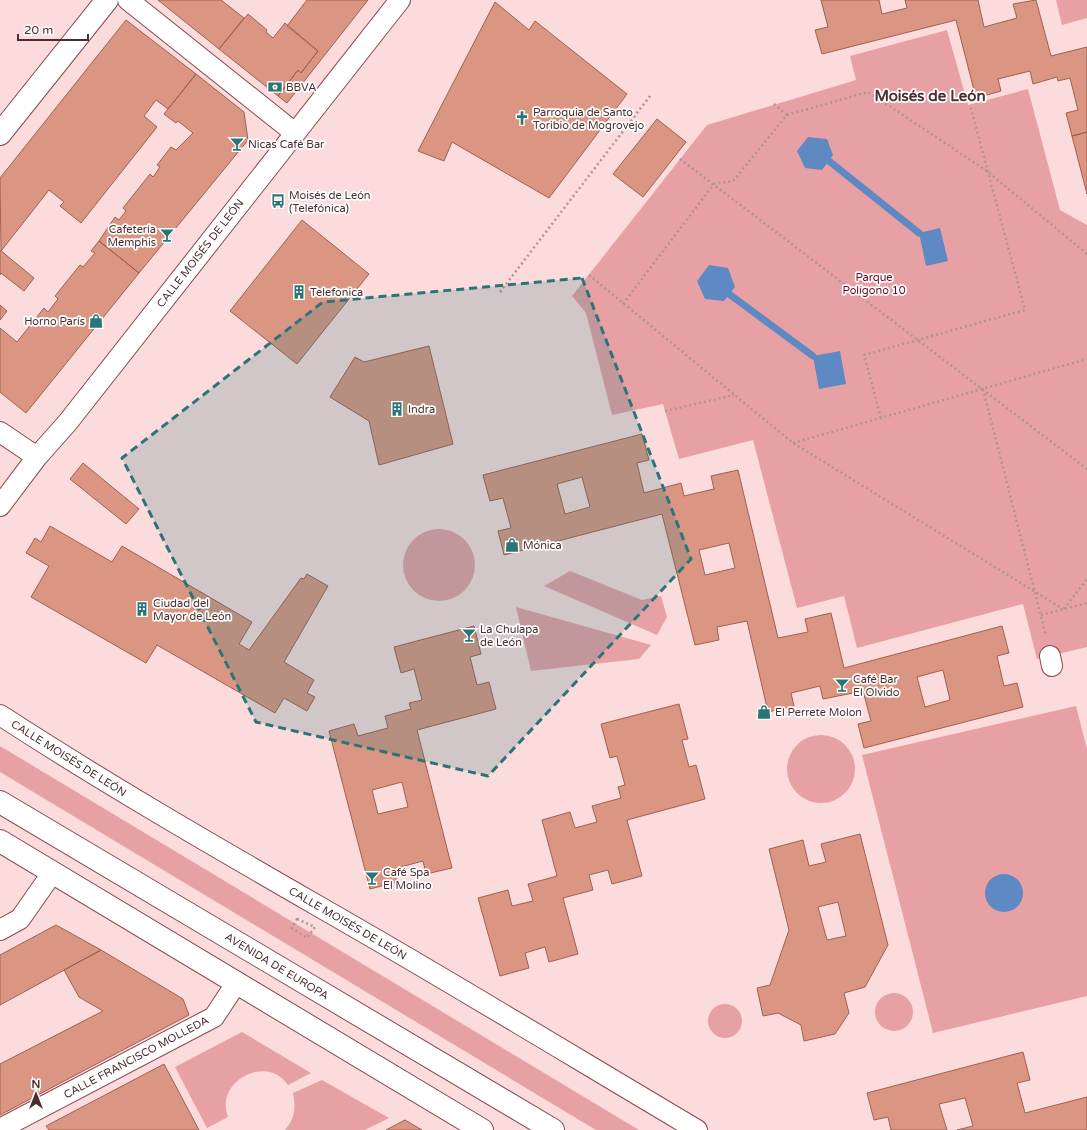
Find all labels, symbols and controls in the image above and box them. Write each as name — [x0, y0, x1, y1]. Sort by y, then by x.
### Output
scale bar — [18, 16, 88, 42]
text: 20 m — [24, 23, 53, 37]
bank icon: BBVA — [267, 79, 283, 95]
place label: BBVA — [286, 81, 316, 94]
district label: Moisés de León — [874, 87, 986, 105]
place label: Parroquia de Santo Toribio de Mogrovejo — [533, 106, 644, 132]
church icon: Parroquia de Santo Toribio de Mogrovejo — [514, 110, 530, 126]
bar icon: Nicas Café Bar — [229, 136, 245, 152]
place label: Nicas Café Bar — [248, 138, 325, 151]
place label: Moisés de León (Telefónica) — [289, 189, 371, 215]
bus stop icon: Moisés de León (Telefónica) — [270, 193, 286, 209]
street label: CALLE MOISÉS DE LEÓN — [153, 196, 247, 310]
place label: Cafetería Memphis — [108, 223, 156, 249]
bar icon: Cafetería Memphis — [159, 227, 175, 243]
park label: Parque Polígono 10 — [842, 271, 906, 297]
building icon: Telefonica — [291, 284, 307, 300]
place label: Telefonica — [310, 286, 363, 299]
shop icon: Horno París — [88, 313, 104, 329]
place label: Horno París — [24, 315, 85, 328]
building icon: Indra — [389, 401, 405, 417]
place label: Indra — [408, 403, 435, 416]
shop icon: Mónica — [504, 537, 520, 553]
place label: Mónica — [523, 539, 562, 552]
place label: Ciudad del Mayor de León — [153, 597, 231, 623]
building icon: Ciudad del Mayor de León — [134, 601, 150, 617]
place label: La Chulapa de León — [480, 623, 538, 649]
bar icon: La Chulapa de León — [461, 627, 477, 643]
place label: Café Bar El Olvido — [853, 673, 900, 699]
bar icon: Café Bar El Olvido — [834, 677, 850, 693]
shop icon: El Perrete Molon — [756, 704, 772, 720]
place label: El Perrete Molon — [775, 706, 862, 719]
street label: CALLE MOISÉS DE LEÓN — [9, 717, 129, 799]
place label: Café Spa El Molino — [383, 866, 432, 892]
bar icon: Café Spa El Molino — [364, 870, 380, 886]
street label: CALLE MOISÉS DE LEÓN — [287, 884, 409, 962]
street label: AVENIDA DE EUROPA — [222, 930, 331, 1003]
street label: CALLE FRANCISCO MOLLEDA — [62, 1014, 211, 1101]
north arrow — [16, 1074, 56, 1114]
text: N — [32, 1078, 40, 1091]

